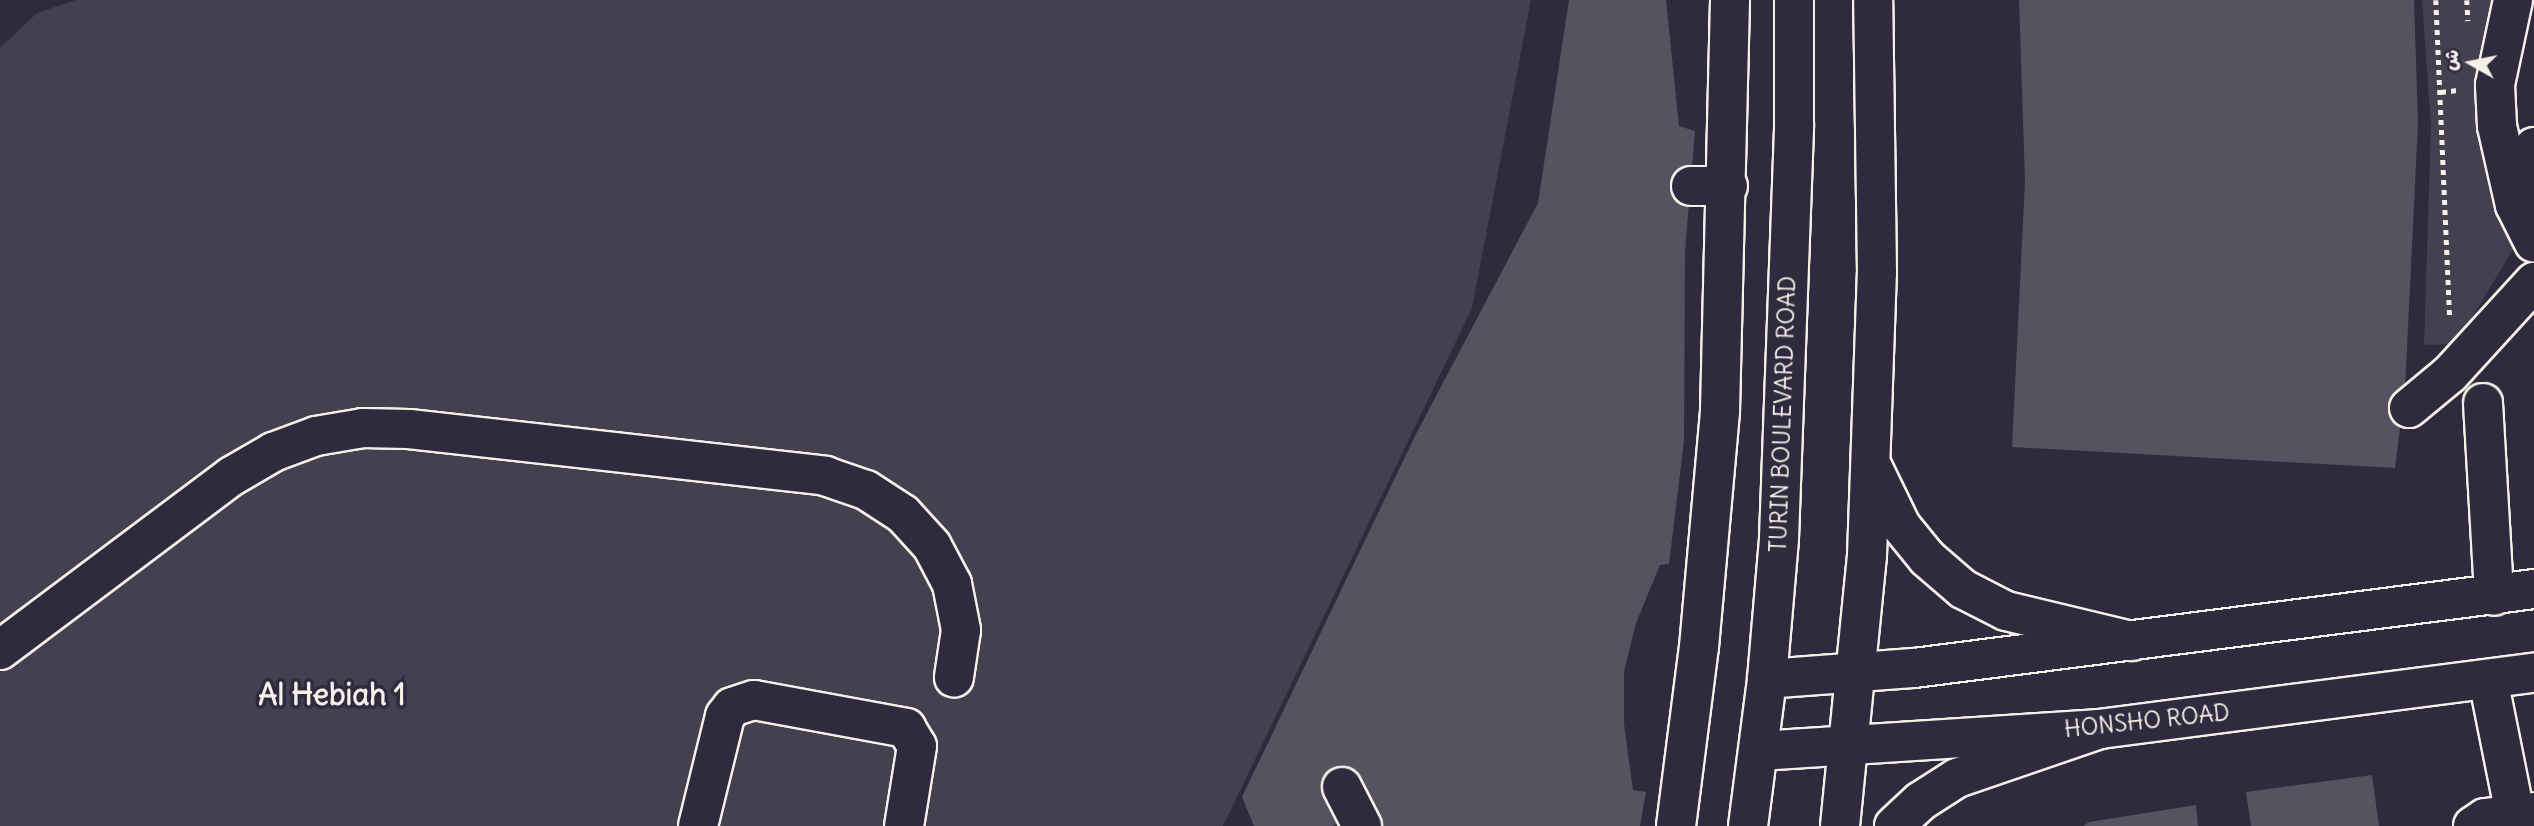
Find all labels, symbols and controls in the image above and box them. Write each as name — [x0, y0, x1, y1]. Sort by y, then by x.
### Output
north arrow — [2436, 28, 2506, 98]
text: ش — [2437, 48, 2464, 72]
street label: TURIN BOULEVARD ROAD — [1764, 275, 1802, 553]
district label: Al Hebiah 1 — [258, 676, 406, 712]
street label: HONSHO ROAD — [2063, 699, 2231, 743]

